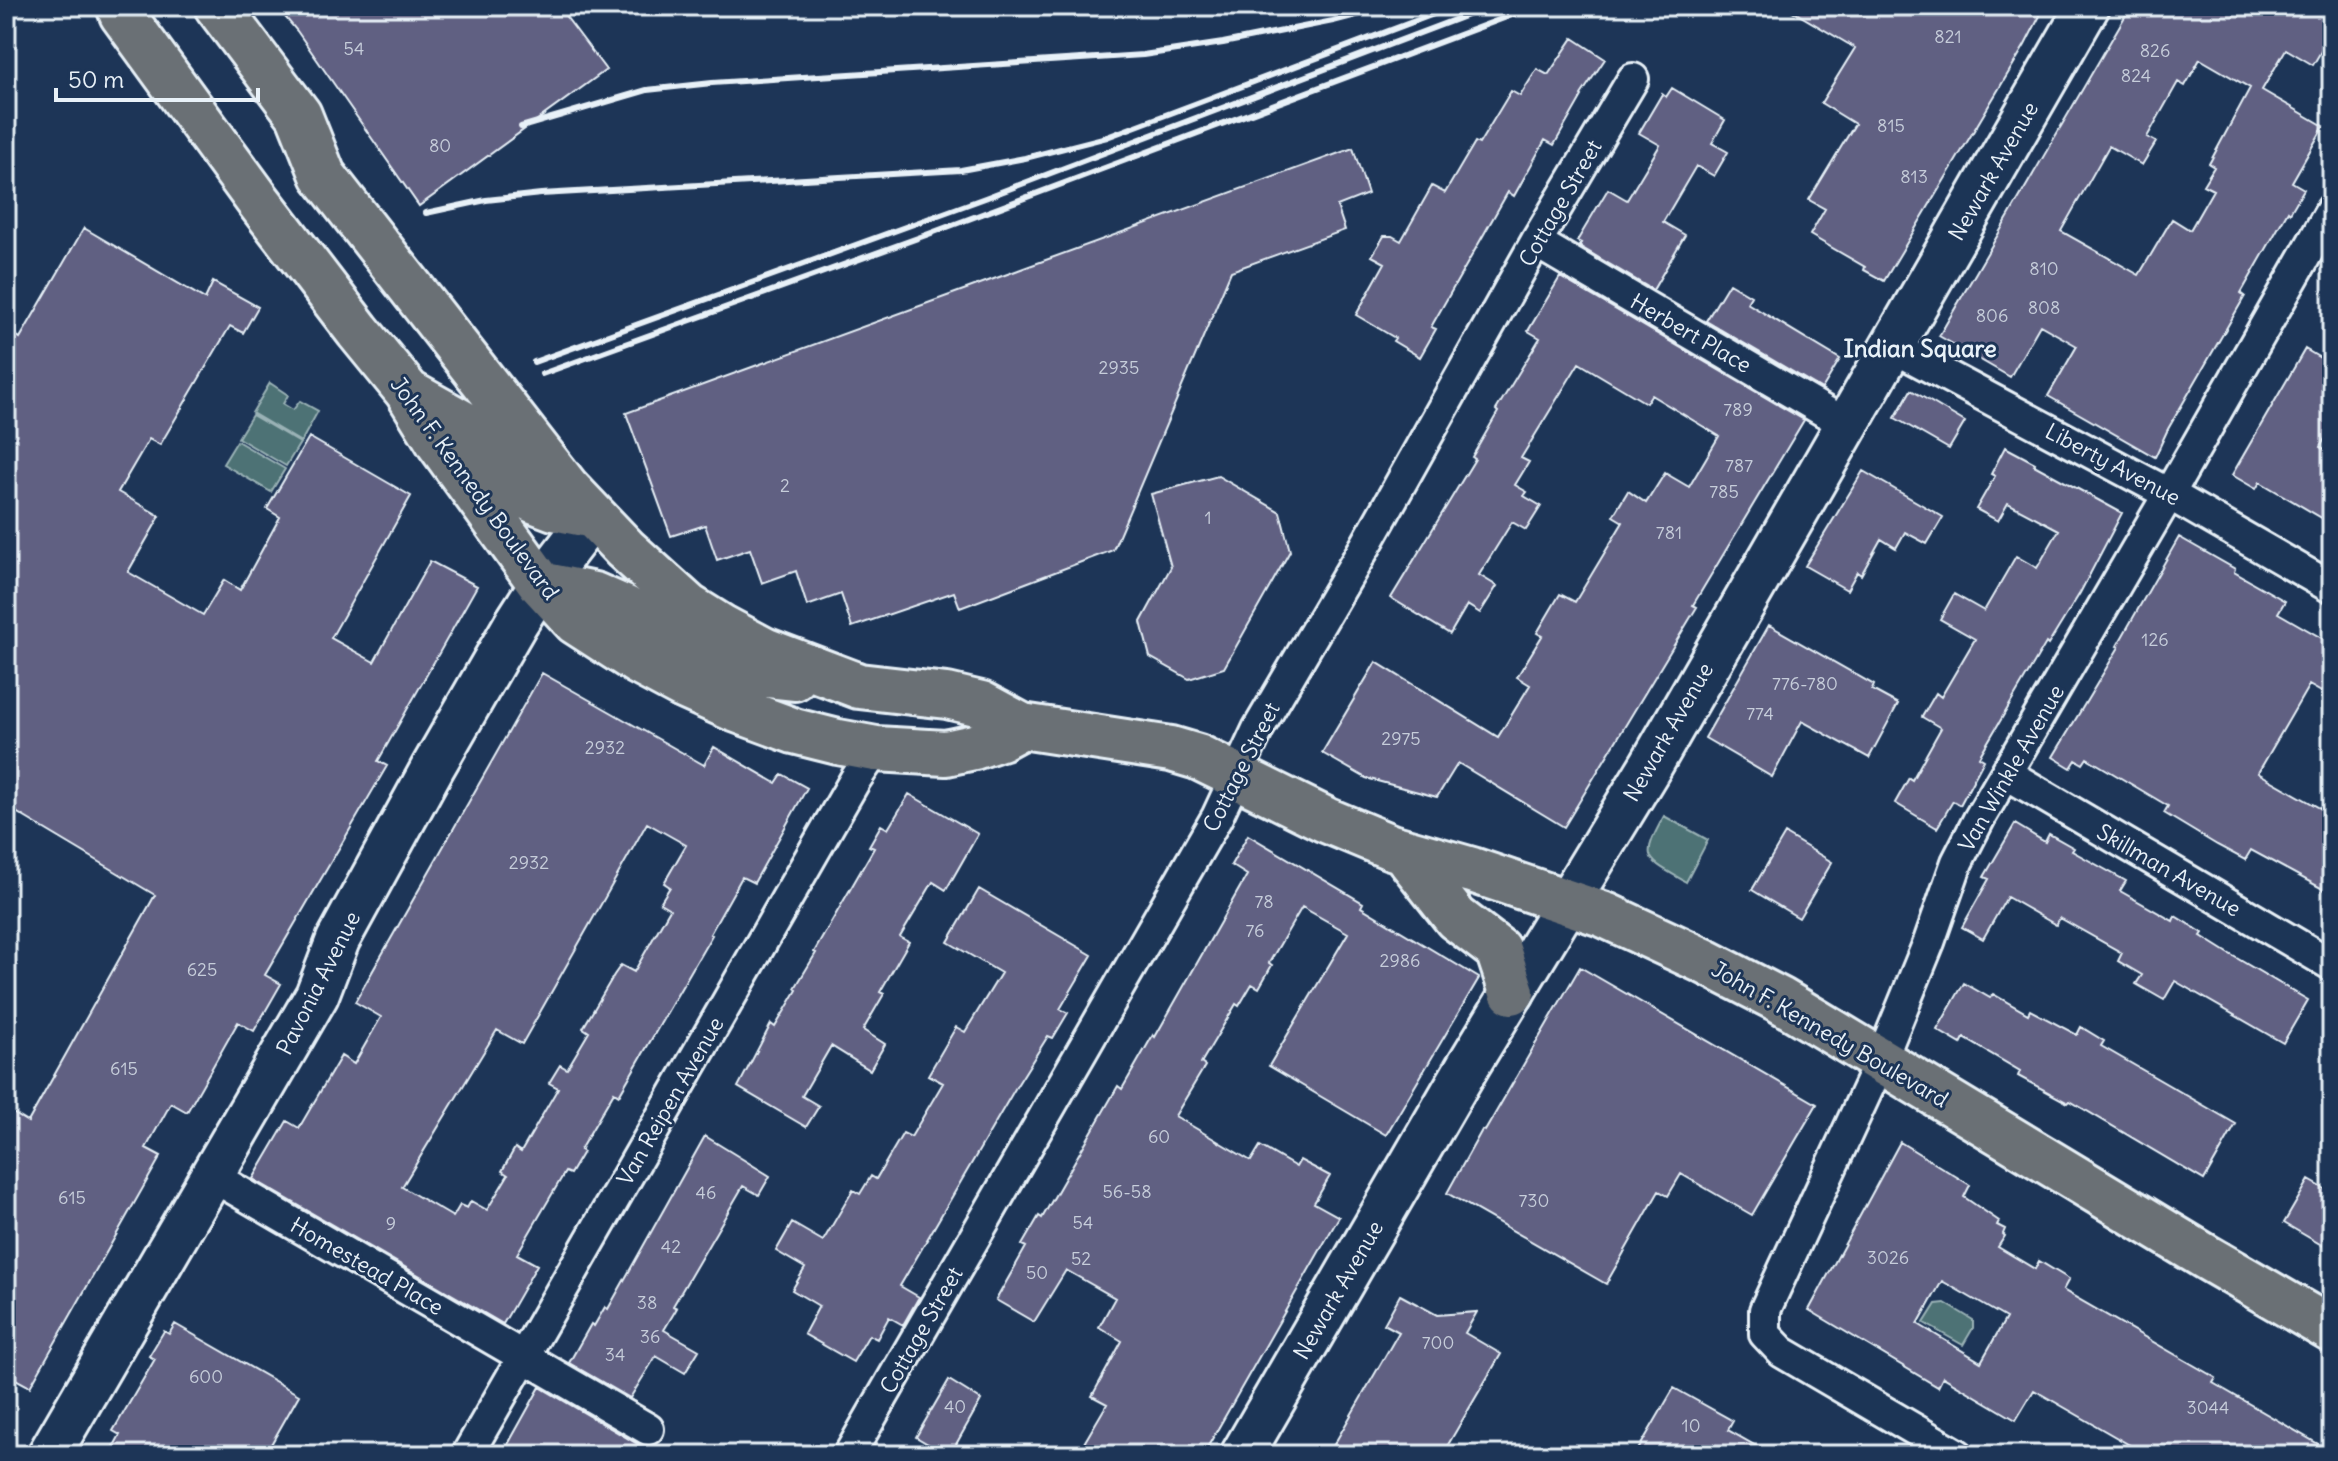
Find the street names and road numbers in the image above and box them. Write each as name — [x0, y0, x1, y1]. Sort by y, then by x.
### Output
street label: Newark Avenue — [1942, 96, 2044, 246]
street label: Cottage Street — [1512, 135, 1608, 271]
street label: Herbert Place — [1625, 287, 1757, 379]
street label: John F. Kennedy Boulevard — [385, 371, 565, 605]
street label: Liberty Avenue — [2041, 417, 2185, 511]
street label: Newark Avenue — [1617, 657, 1719, 807]
street label: Van Winkle Avenue — [1952, 680, 2070, 856]
street label: Cottage Street — [1196, 697, 1286, 837]
street label: Skillman Avenue — [2092, 817, 2246, 923]
street label: Pavonia Avenue — [270, 906, 366, 1060]
street label: John F. Kennedy Boulevard — [1707, 955, 1953, 1113]
street label: Van Reipen Avenue — [610, 1012, 730, 1190]
street label: Homestead Place — [285, 1211, 449, 1321]
street label: Newark Avenue — [1287, 1215, 1389, 1365]
street label: Cottage Street — [873, 1262, 969, 1398]

